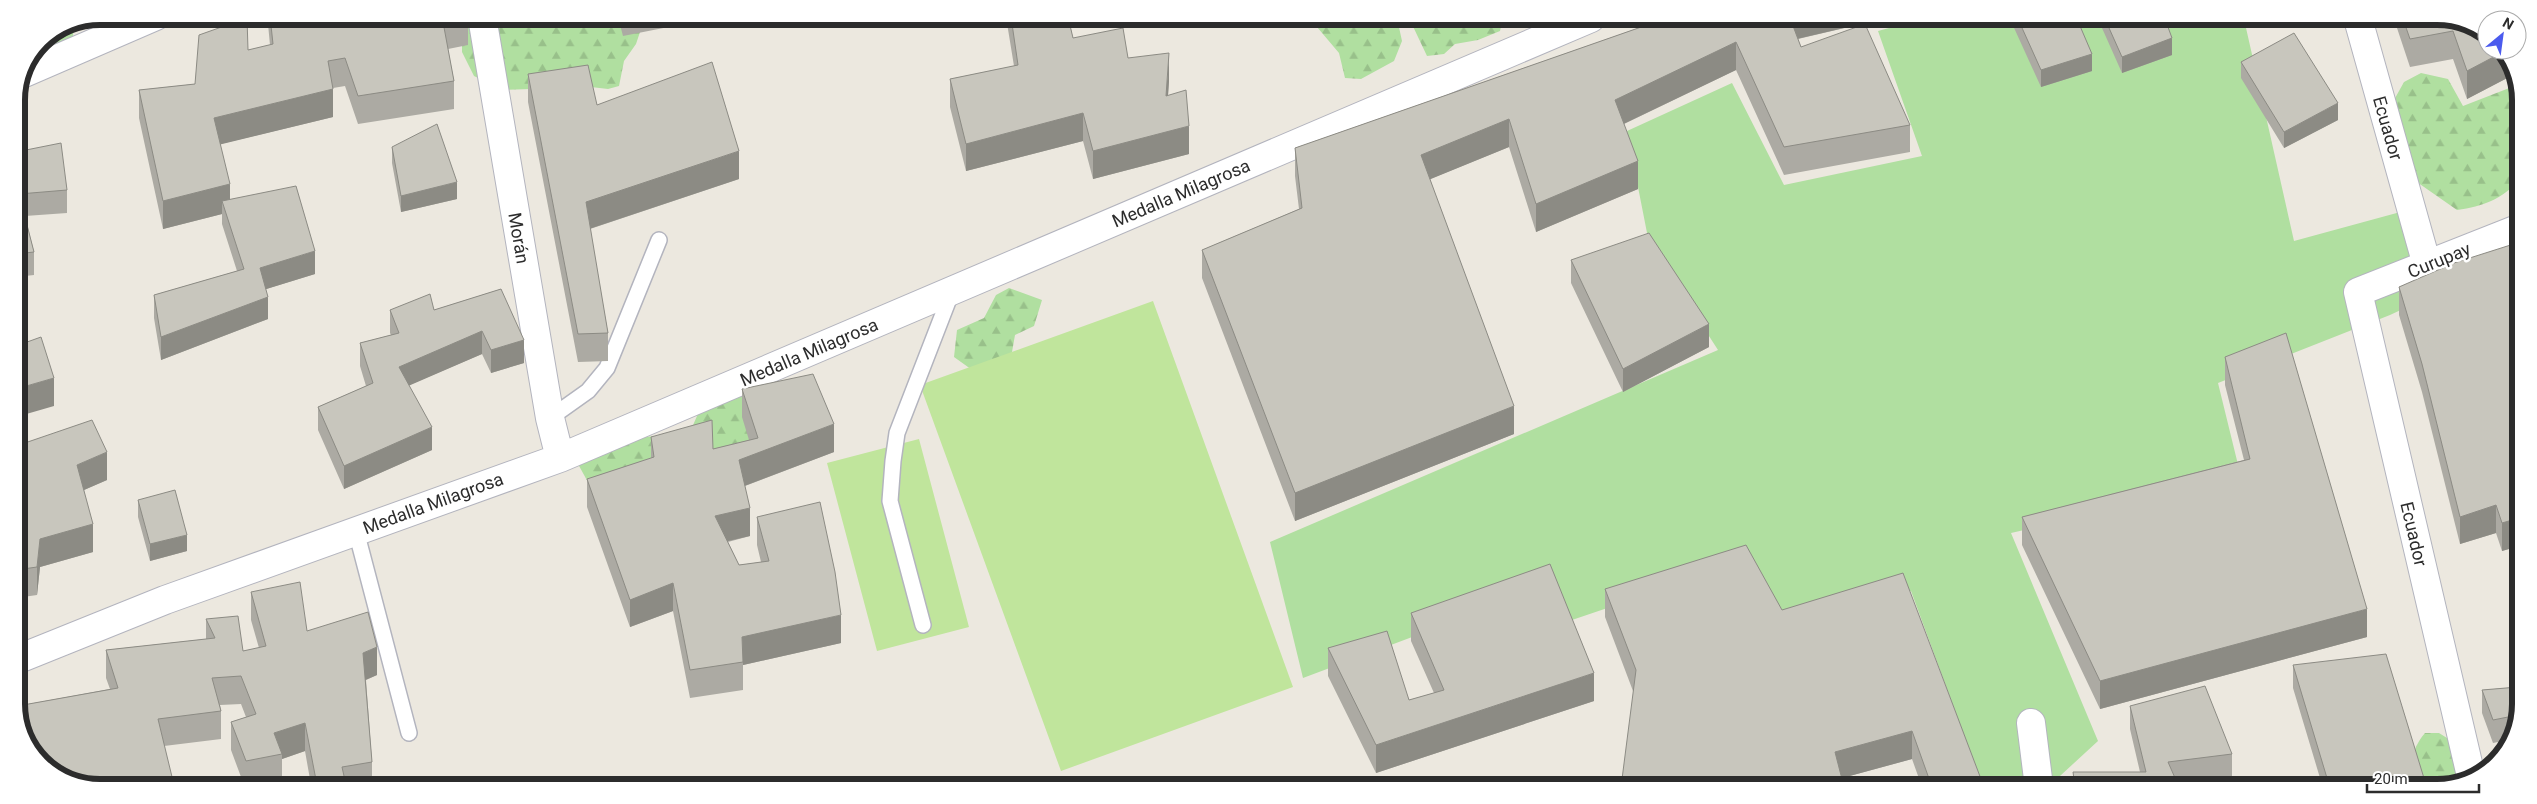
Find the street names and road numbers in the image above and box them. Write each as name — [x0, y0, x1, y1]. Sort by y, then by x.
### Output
street label: Ecuador — [2369, 94, 2407, 162]
street label: Medalla Milagrosa — [1109, 154, 1253, 232]
street label: Morán — [504, 211, 534, 265]
street label: Curupay — [2404, 238, 2474, 282]
street label: Medalla Milagrosa — [737, 313, 881, 391]
street label: Medalla Milagrosa — [360, 468, 506, 538]
street label: Ecuador — [2396, 500, 2432, 568]

